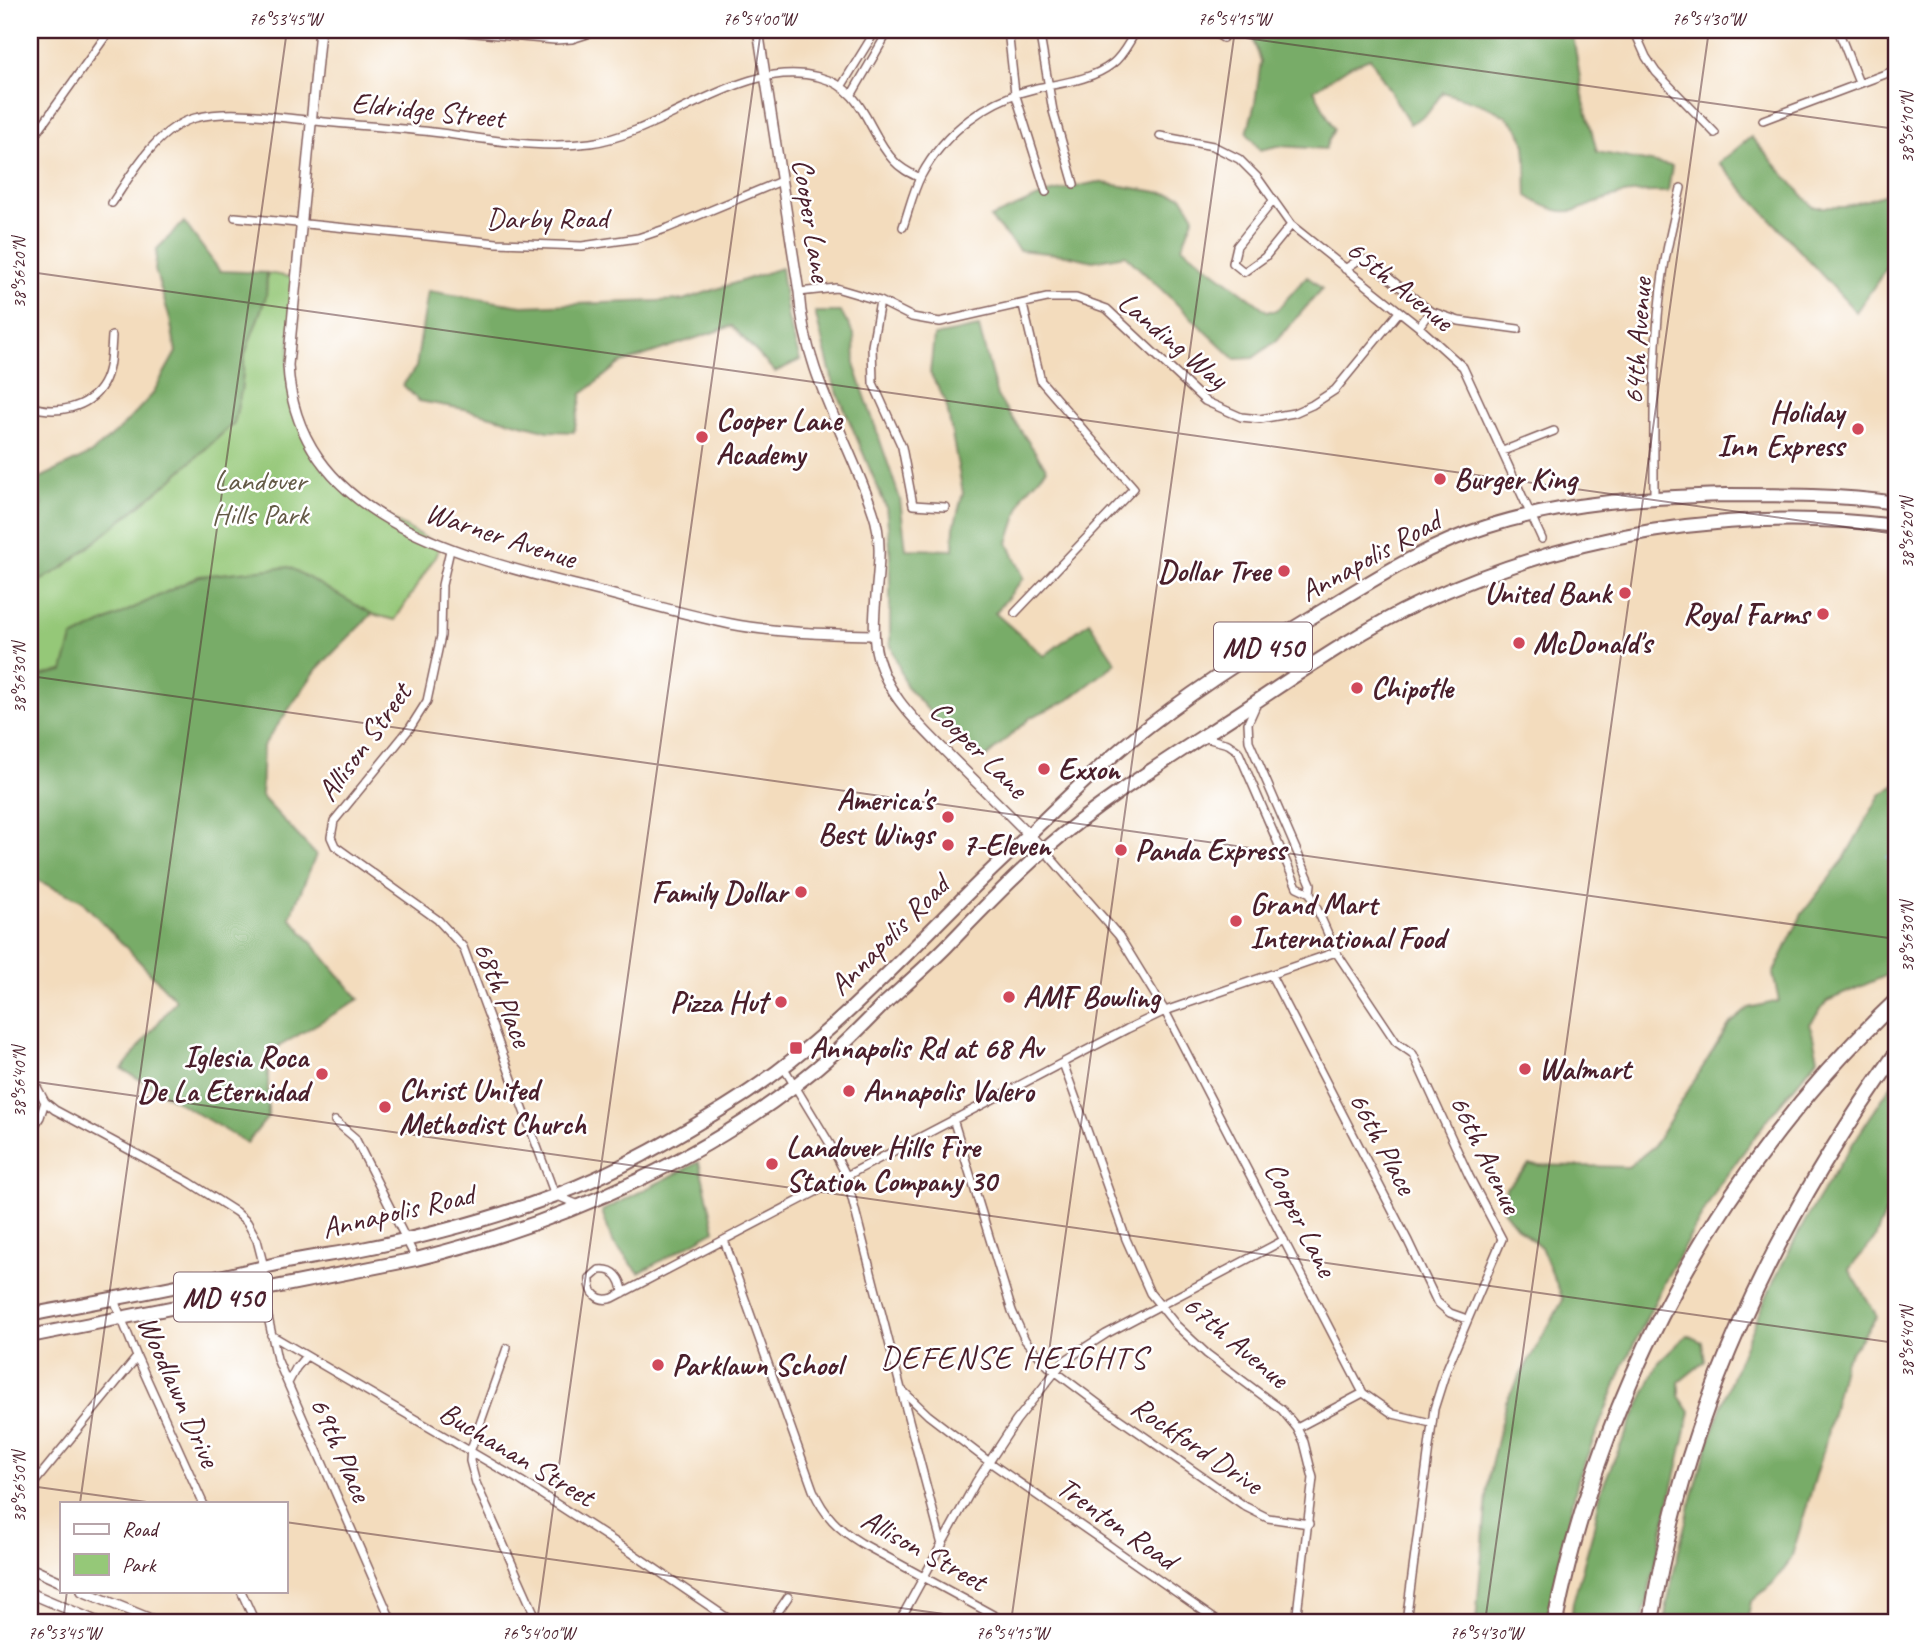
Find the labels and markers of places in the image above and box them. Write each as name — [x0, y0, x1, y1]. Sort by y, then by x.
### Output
place label: Holiday Inn Express — [1717, 393, 1847, 465]
place label: Cooper Lane Academy — [716, 401, 843, 473]
marker: Holiday Inn Express — [1850, 421, 1866, 437]
marker: Cooper Lane Academy — [694, 429, 710, 445]
place label: Burger King — [1454, 460, 1579, 498]
marker: Burger King — [1432, 471, 1448, 487]
place label: Dollar Tree — [1158, 552, 1273, 590]
marker: Dollar Tree — [1276, 563, 1292, 579]
place label: United Bank — [1484, 574, 1614, 612]
marker: United Bank — [1617, 585, 1633, 601]
place label: Royal Farms — [1683, 595, 1812, 633]
marker: Royal Farms — [1815, 606, 1831, 622]
place label: McDonald's — [1533, 624, 1655, 662]
marker: McDonald's — [1511, 635, 1527, 651]
place label: Chipotle — [1371, 669, 1455, 707]
marker: Chipotle — [1349, 680, 1365, 696]
place label: Exxon — [1058, 750, 1122, 788]
marker: Exxon — [1036, 761, 1052, 777]
place label: America's Best Wings — [818, 781, 937, 853]
marker: America's Best Wings — [940, 809, 956, 825]
place label: 7-Eleven — [962, 826, 1052, 864]
place label: Panda Express — [1135, 831, 1290, 869]
marker: 7-Eleven — [940, 837, 956, 853]
marker: Panda Express — [1113, 842, 1129, 858]
place label: Family Dollar — [651, 873, 790, 911]
marker: Family Dollar — [793, 884, 809, 900]
place label: Grand Mart International Food — [1250, 885, 1450, 957]
marker: Grand Mart International Food — [1228, 913, 1244, 929]
place label: AMF Bowling — [1023, 978, 1162, 1016]
place label: Pizza Hut — [670, 983, 772, 1021]
marker: AMF Bowling — [1001, 989, 1017, 1005]
marker: Pizza Hut — [773, 994, 789, 1010]
place label: Annapolis Rd at 68 Av — [810, 1029, 1046, 1067]
place label: Iglesia Roca De La Eternidad — [138, 1038, 313, 1110]
marker: Annapolis Rd at 68 Av — [788, 1040, 804, 1056]
place label: Walmart — [1539, 1050, 1634, 1088]
marker: Walmart — [1517, 1061, 1533, 1077]
marker: Iglesia Roca De La Eternidad — [314, 1066, 330, 1082]
place label: Christ United Methodist Church — [399, 1071, 587, 1143]
place label: Annapolis Valero — [863, 1072, 1036, 1110]
marker: Annapolis Valero — [841, 1083, 857, 1099]
marker: Christ United Methodist Church — [377, 1099, 393, 1115]
place label: Landover Hills Fire Station Company 30 — [786, 1128, 1000, 1200]
marker: Landover Hills Fire Station Company 30 — [764, 1156, 780, 1172]
place label: Parklawn School — [672, 1346, 848, 1384]
marker: Parklawn School — [650, 1357, 666, 1373]

